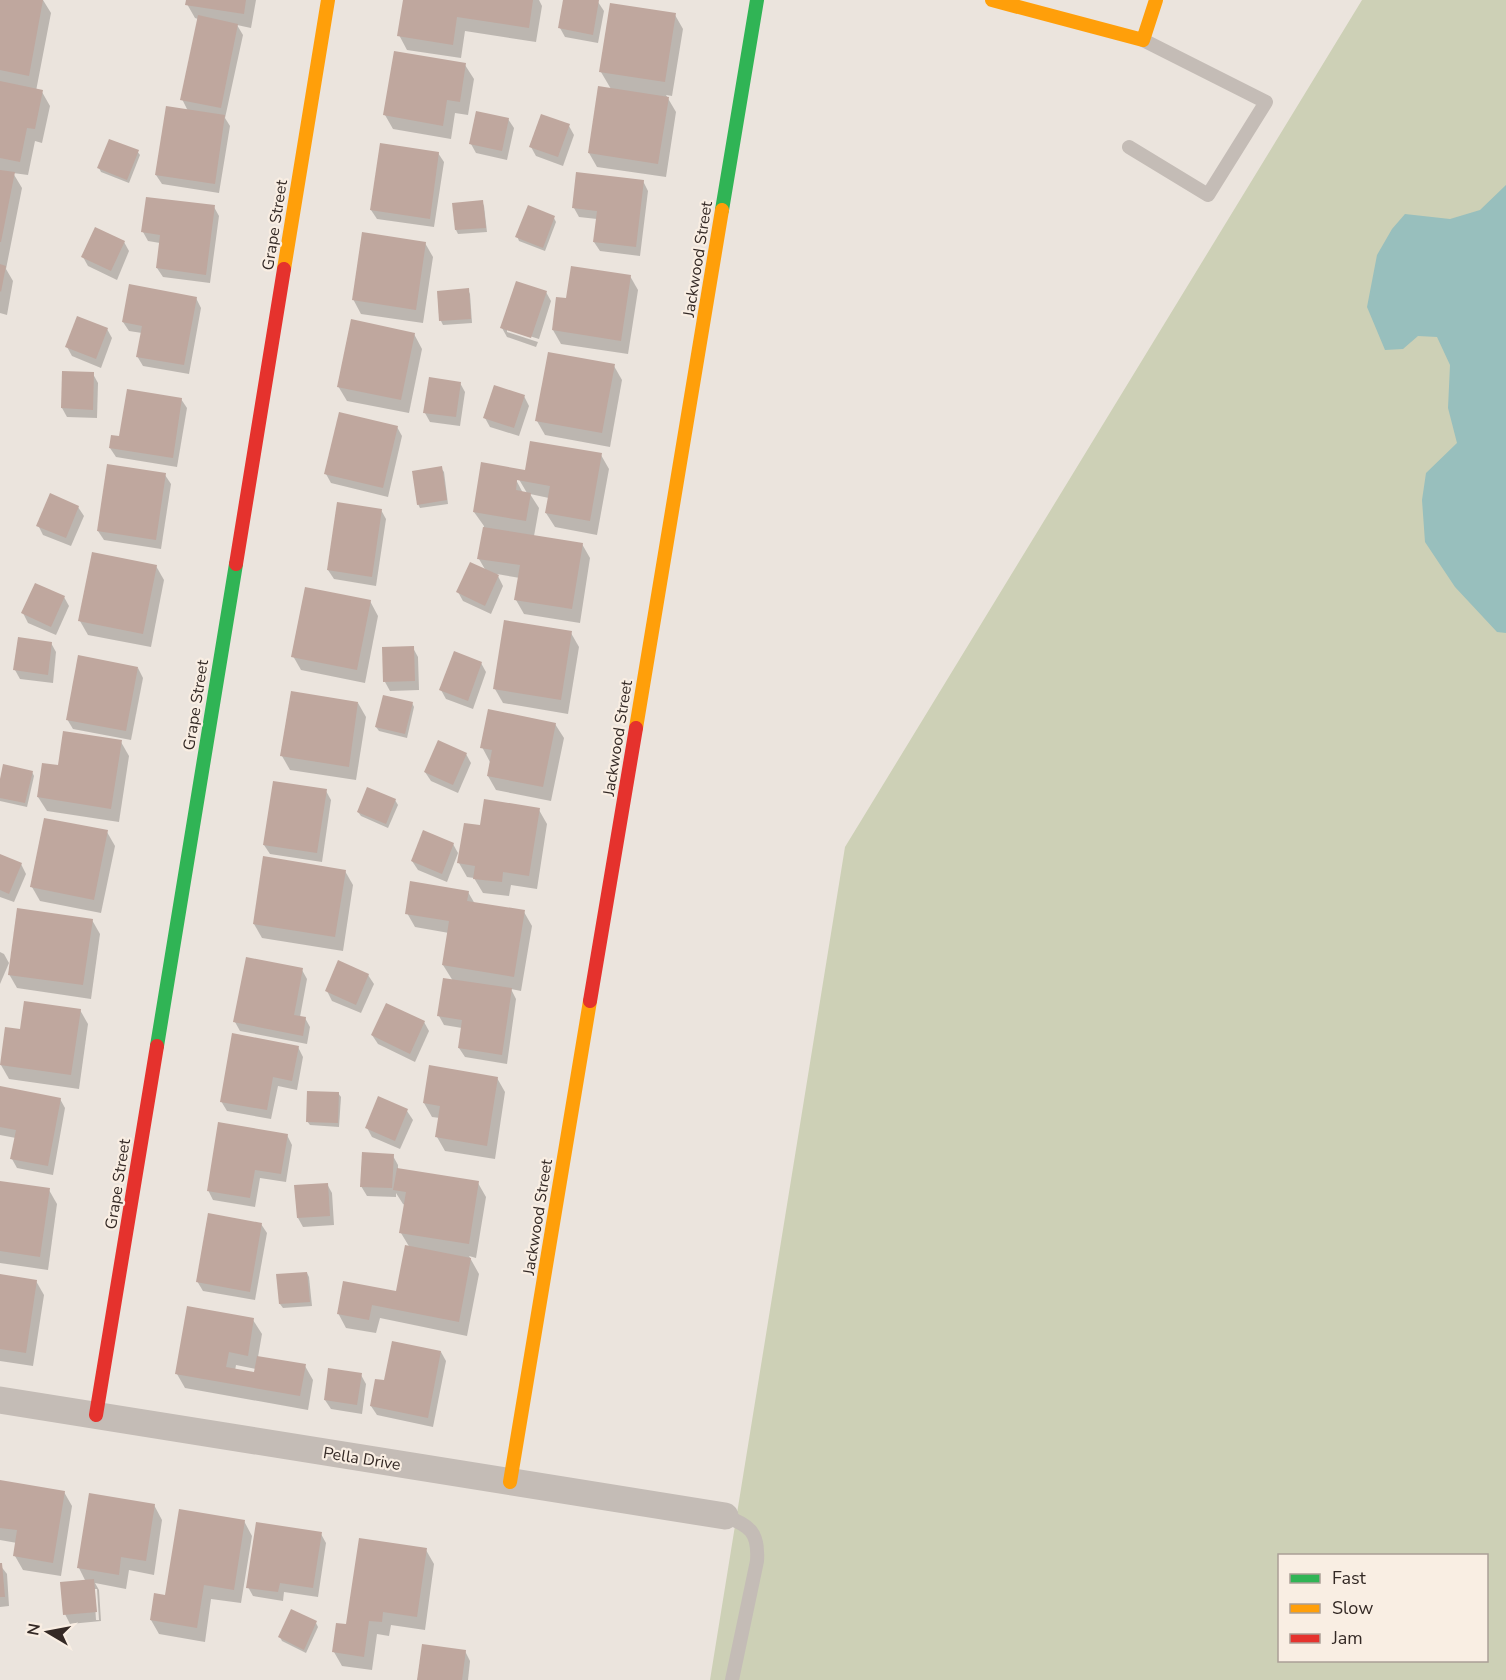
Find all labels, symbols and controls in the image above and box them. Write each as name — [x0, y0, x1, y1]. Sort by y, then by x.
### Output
street label: Grape Street — [257, 178, 293, 272]
street label: Jackwood Street — [678, 199, 718, 320]
street label: Grape Street — [178, 658, 214, 752]
street label: Jackwood Street — [598, 678, 638, 799]
street label: Grape Street — [100, 1137, 136, 1231]
street label: Jackwood Street — [518, 1157, 558, 1278]
street label: Pella Drive — [321, 1442, 402, 1476]
legend — [1278, 1554, 1488, 1662]
text: Fast — [1332, 1566, 1367, 1590]
text: Slow — [1332, 1596, 1373, 1620]
north arrow — [18, 1602, 78, 1662]
text: N — [22, 1622, 46, 1637]
text: Jam — [1331, 1626, 1363, 1650]

